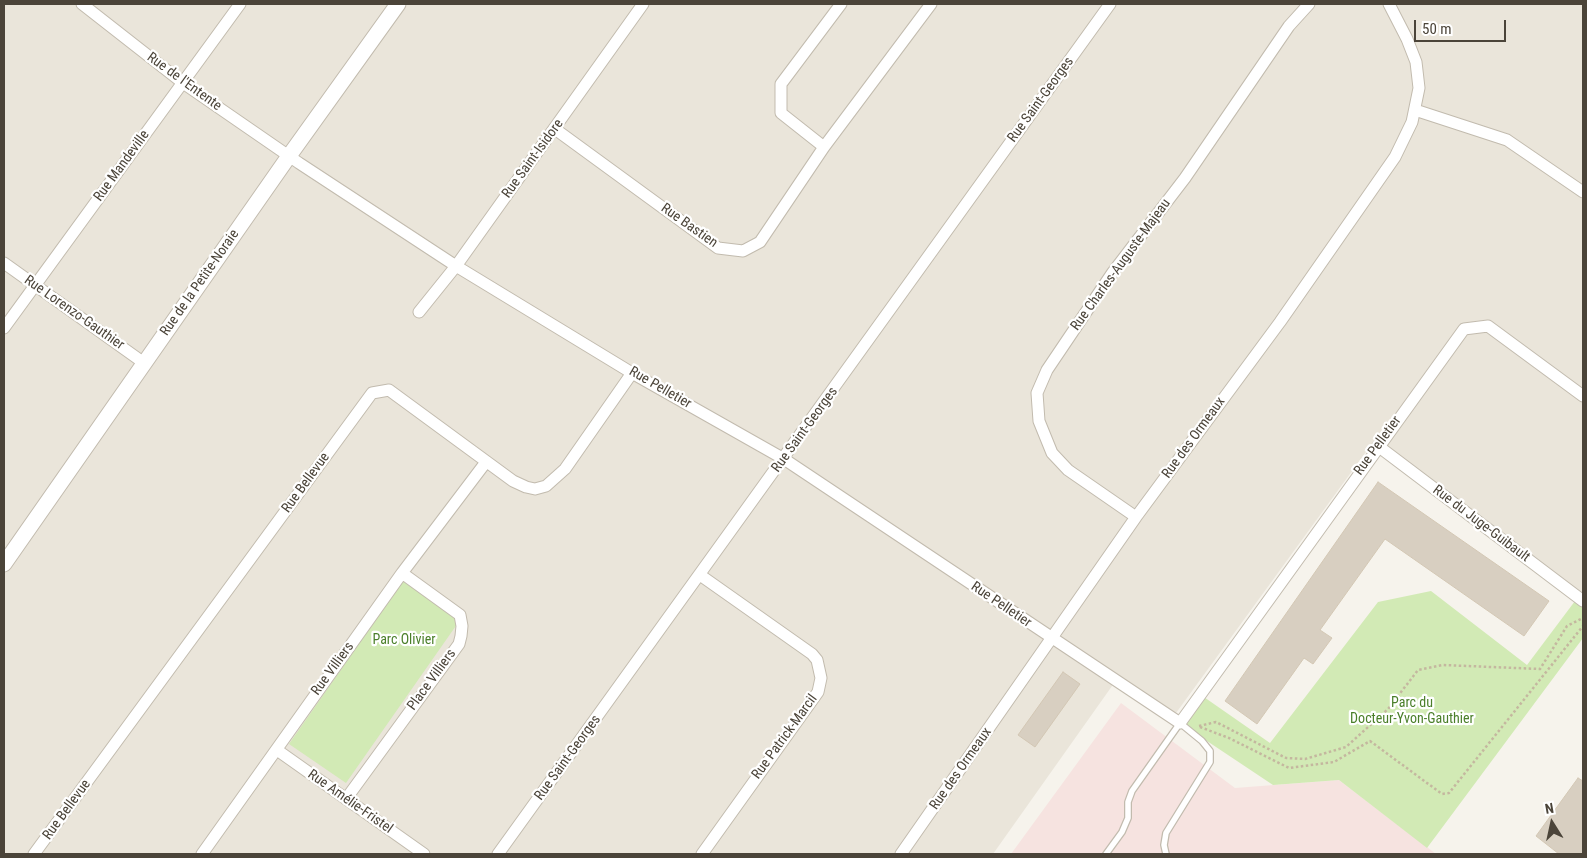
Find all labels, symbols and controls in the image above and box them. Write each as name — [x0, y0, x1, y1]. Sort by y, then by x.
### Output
scale bar — [1417, 10, 1510, 42]
text: 50 m — [1422, 20, 1452, 38]
street label: Rue de l'Entente — [143, 49, 225, 115]
street label: Rue Saint-Georges — [1004, 54, 1078, 146]
street label: Rue Saint-Isidore — [499, 116, 567, 202]
street label: Rue Mandeville — [91, 127, 153, 205]
street label: Rue Charles-Auguste-Majeau — [1068, 196, 1174, 334]
street label: Rue Bastien — [657, 200, 721, 252]
street label: Rue de la Petite-Noraie — [157, 227, 243, 339]
street label: Rue Lorenzo-Gauthier — [21, 272, 127, 354]
street label: Rue Pelletier — [626, 363, 694, 413]
street label: Rue Saint-Georges — [768, 384, 842, 476]
street label: Rue des Ormeaux — [1159, 394, 1229, 482]
street label: Rue Pelletier — [1351, 413, 1405, 479]
street label: Rue Bellevue — [279, 450, 333, 516]
street label: Rue du Juge-Guibault — [1429, 482, 1533, 566]
street label: Rue Pelletier — [968, 579, 1034, 631]
park label: Parc Olivier — [372, 632, 436, 648]
street label: Rue Villiers — [308, 639, 358, 699]
street label: Place Villiers — [404, 646, 460, 714]
street label: Rue Patrick-Marcil — [749, 691, 821, 783]
park label: Parc du Docteur-Yvon-Gauthier — [1350, 695, 1474, 728]
street label: Rue Saint-Georges — [531, 712, 605, 804]
street label: Rue des Ormeaux — [926, 725, 996, 813]
street label: Rue Amélie-Fristel — [304, 766, 396, 838]
street label: Rue Bellevue — [40, 777, 94, 843]
north arrow — [1527, 798, 1577, 848]
text: N — [1544, 800, 1555, 817]

